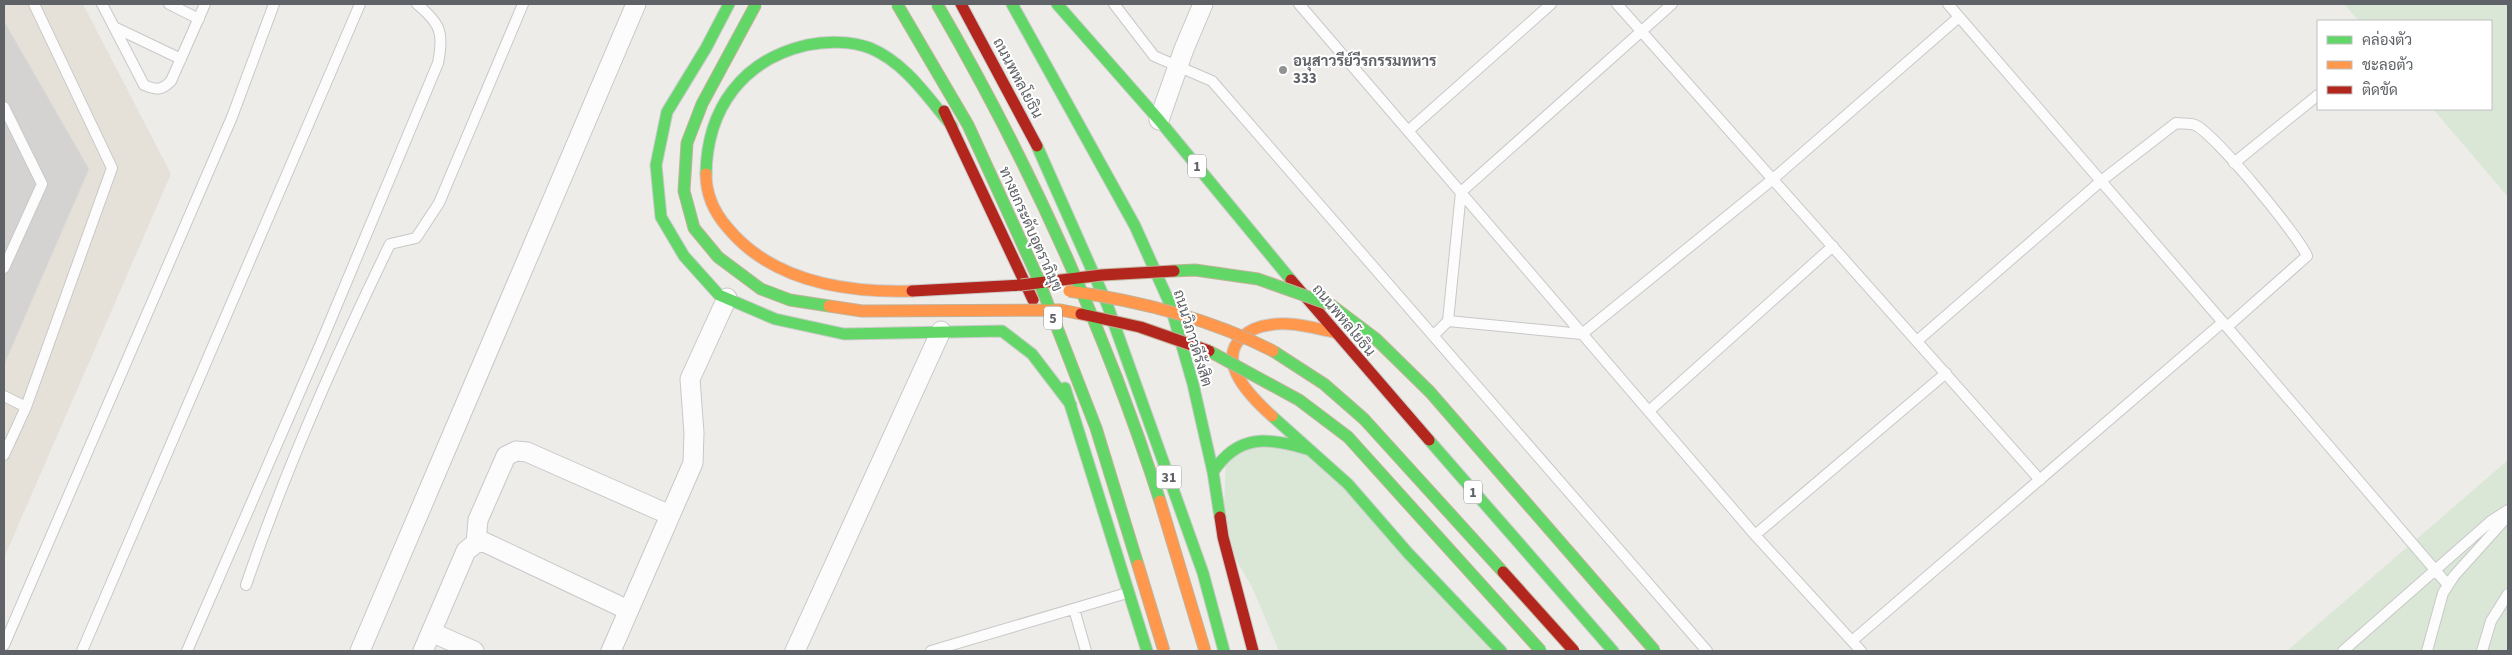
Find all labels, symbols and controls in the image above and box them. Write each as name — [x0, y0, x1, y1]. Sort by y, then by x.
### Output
legend — [2317, 20, 2492, 110]
text: คล่องตัว — [2362, 30, 2412, 51]
street label: ถนนพหลโยธิน — [987, 34, 1048, 122]
place label: อนุสาวรีย์วีรกรรมทหาร 333 — [1293, 51, 1437, 89]
text: ชะลอตัว — [2362, 55, 2413, 76]
marker: อนุสาวรีย์วีรกรรมทหาร 333 — [1277, 64, 1289, 76]
text: ติดขัด — [2362, 80, 2398, 101]
road number: 1 — [1188, 154, 1206, 178]
street label: ทางยกระดับอุตราภิมุข — [994, 163, 1068, 295]
street label: ถนนพหลโยธิน — [1307, 280, 1380, 361]
street label: ถนนวิภาวดีรังสิต — [1168, 287, 1217, 389]
road number: 5 — [1044, 306, 1062, 330]
road number: 31 — [1156, 466, 1182, 488]
road number: 1 — [1464, 481, 1482, 504]

